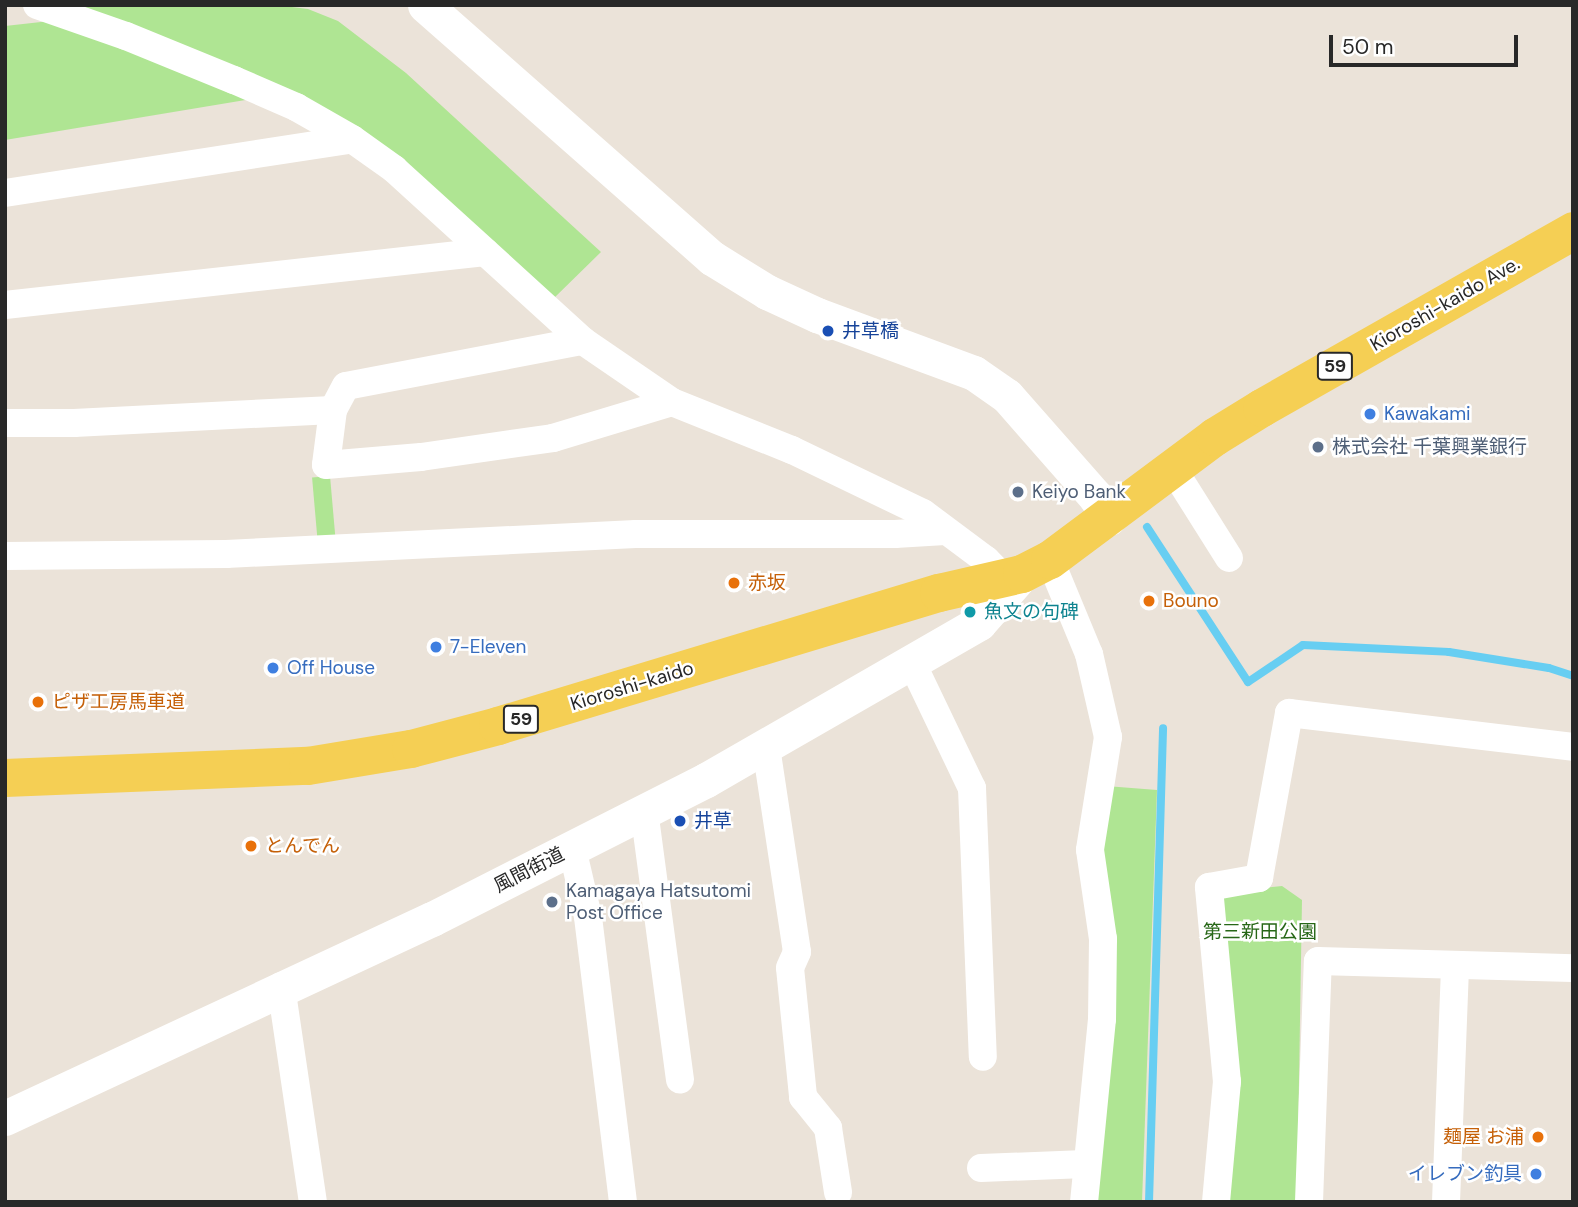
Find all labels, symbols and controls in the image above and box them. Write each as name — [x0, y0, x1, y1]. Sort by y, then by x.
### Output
scale bar — [1333, 21, 1522, 65]
text: 50 m — [1342, 33, 1393, 61]
street label: Kioroshi-kaido Ave. — [1366, 252, 1524, 356]
place label: 井草橋 — [842, 320, 899, 342]
marker: 井草橋 — [820, 323, 836, 339]
road number: 59 — [1316, 352, 1354, 380]
place label: Kawakami — [1384, 403, 1471, 425]
marker: Kawakami — [1362, 406, 1378, 422]
place label: 株式会社 千葉興業銀行 — [1332, 436, 1527, 458]
marker: 株式会社 千葉興業銀行 — [1310, 439, 1326, 455]
place label: Keiyo Bank — [1032, 481, 1126, 503]
marker: Keiyo Bank — [1010, 484, 1026, 500]
place label: 赤坂 — [748, 572, 786, 594]
marker: 赤坂 — [726, 575, 742, 591]
place label: Bouno — [1163, 590, 1219, 612]
marker: Bouno — [1141, 593, 1157, 609]
place label: 魚文の句碑 — [984, 601, 1079, 623]
marker: 魚文の句碑 — [962, 604, 978, 620]
place label: 7-Eleven — [450, 636, 526, 658]
marker: 7-Eleven — [428, 639, 444, 655]
street label: Kioroshi-kaido — [568, 656, 696, 716]
place label: Off House — [287, 657, 375, 679]
marker: Off House — [265, 660, 281, 676]
place label: ピザ工房馬車道 — [52, 691, 185, 713]
marker: ピザ工房馬車道 — [30, 694, 46, 710]
road number: 59 — [502, 704, 540, 734]
place label: 井草 — [694, 810, 732, 832]
marker: 井草 — [672, 813, 688, 829]
place label: とんでん — [265, 835, 341, 857]
marker: とんでん — [243, 838, 259, 854]
street label: 風間街道 — [490, 843, 568, 897]
place label: Kamagaya Hatsutomi Post Office — [566, 880, 751, 924]
marker: Kamagaya Hatsutomi Post Office — [544, 894, 560, 910]
park label: 第三新田公園 — [1203, 921, 1317, 943]
place label: 麺屋 お浦 — [1443, 1126, 1524, 1148]
marker: 麺屋 お浦 — [1530, 1129, 1546, 1145]
place label: イレブン釣具 — [1408, 1163, 1522, 1185]
marker: イレブン釣具 — [1528, 1166, 1544, 1182]

